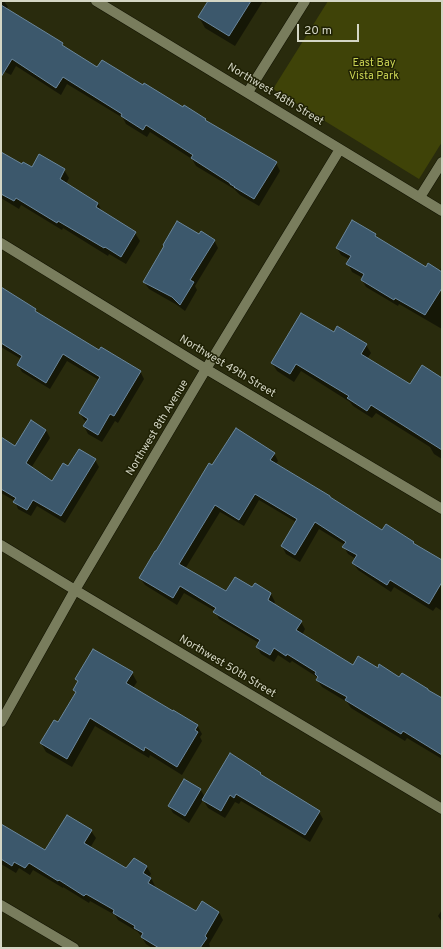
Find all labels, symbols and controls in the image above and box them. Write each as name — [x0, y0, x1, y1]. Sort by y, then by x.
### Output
scale bar — [299, 16, 361, 42]
text: 20 m — [304, 23, 332, 39]
park label: East Bay Vista Park — [349, 57, 399, 83]
street label: Northwest 48th Street — [224, 61, 326, 129]
street label: Northwest 49th Street — [176, 333, 278, 401]
street label: Northwest 8th Avenue — [124, 378, 192, 478]
street label: Northwest 50th Street — [176, 633, 278, 701]

